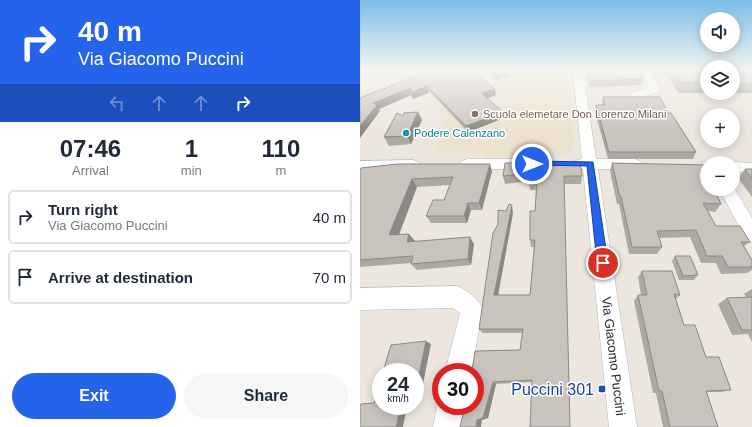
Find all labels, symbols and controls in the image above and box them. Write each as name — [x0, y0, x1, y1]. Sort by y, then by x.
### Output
map controls — [700, 12, 740, 196]
button: sound — [700, 12, 740, 52]
icon: right — [12, 16, 64, 68]
text: 40 m — [78, 16, 142, 47]
text: Via Giacomo Puccini — [78, 49, 244, 69]
button: layers — [700, 60, 740, 100]
icon: left — [106, 92, 128, 114]
icon: ahead — [148, 92, 170, 114]
icon: ahead — [190, 92, 212, 114]
icon: right — [232, 92, 254, 114]
place label: Scuola elemetare Don Lorenzo Milani — [483, 108, 666, 120]
button: + — [700, 108, 740, 148]
marker: Scuola elemetare Don Lorenzo Milani — [470, 109, 480, 119]
place label: Podere Calenzano — [414, 127, 505, 139]
marker: Podere Calenzano — [401, 128, 411, 138]
text: 07:46 — [60, 135, 121, 162]
text: 1 — [185, 135, 198, 162]
text: 110 — [262, 135, 300, 162]
position arrow — [511, 143, 553, 185]
button: − — [700, 156, 740, 196]
text: Arrival — [72, 163, 109, 178]
text: min — [181, 163, 202, 178]
text: m — [275, 163, 286, 178]
text: Turn right — [48, 201, 118, 218]
icon: right — [14, 206, 36, 228]
text: 40 m — [313, 209, 346, 226]
text: Via Giacomo Puccini — [48, 218, 168, 233]
pin — [586, 246, 620, 280]
icon: arrive — [592, 252, 614, 274]
icon: arrive — [14, 266, 36, 288]
text: Arrive at destination — [48, 269, 193, 286]
text: 70 m — [313, 269, 346, 286]
street label: Via Giacomo Puccini — [599, 296, 628, 416]
speed limit sign: 30 — [432, 363, 484, 415]
button: Exit — [12, 373, 176, 419]
button: Share — [184, 373, 348, 419]
text: 24 — [387, 373, 409, 395]
place label: Puccini 301 — [511, 381, 594, 398]
marker: Puccini 301 — [597, 384, 607, 394]
text: km/h — [387, 393, 409, 404]

